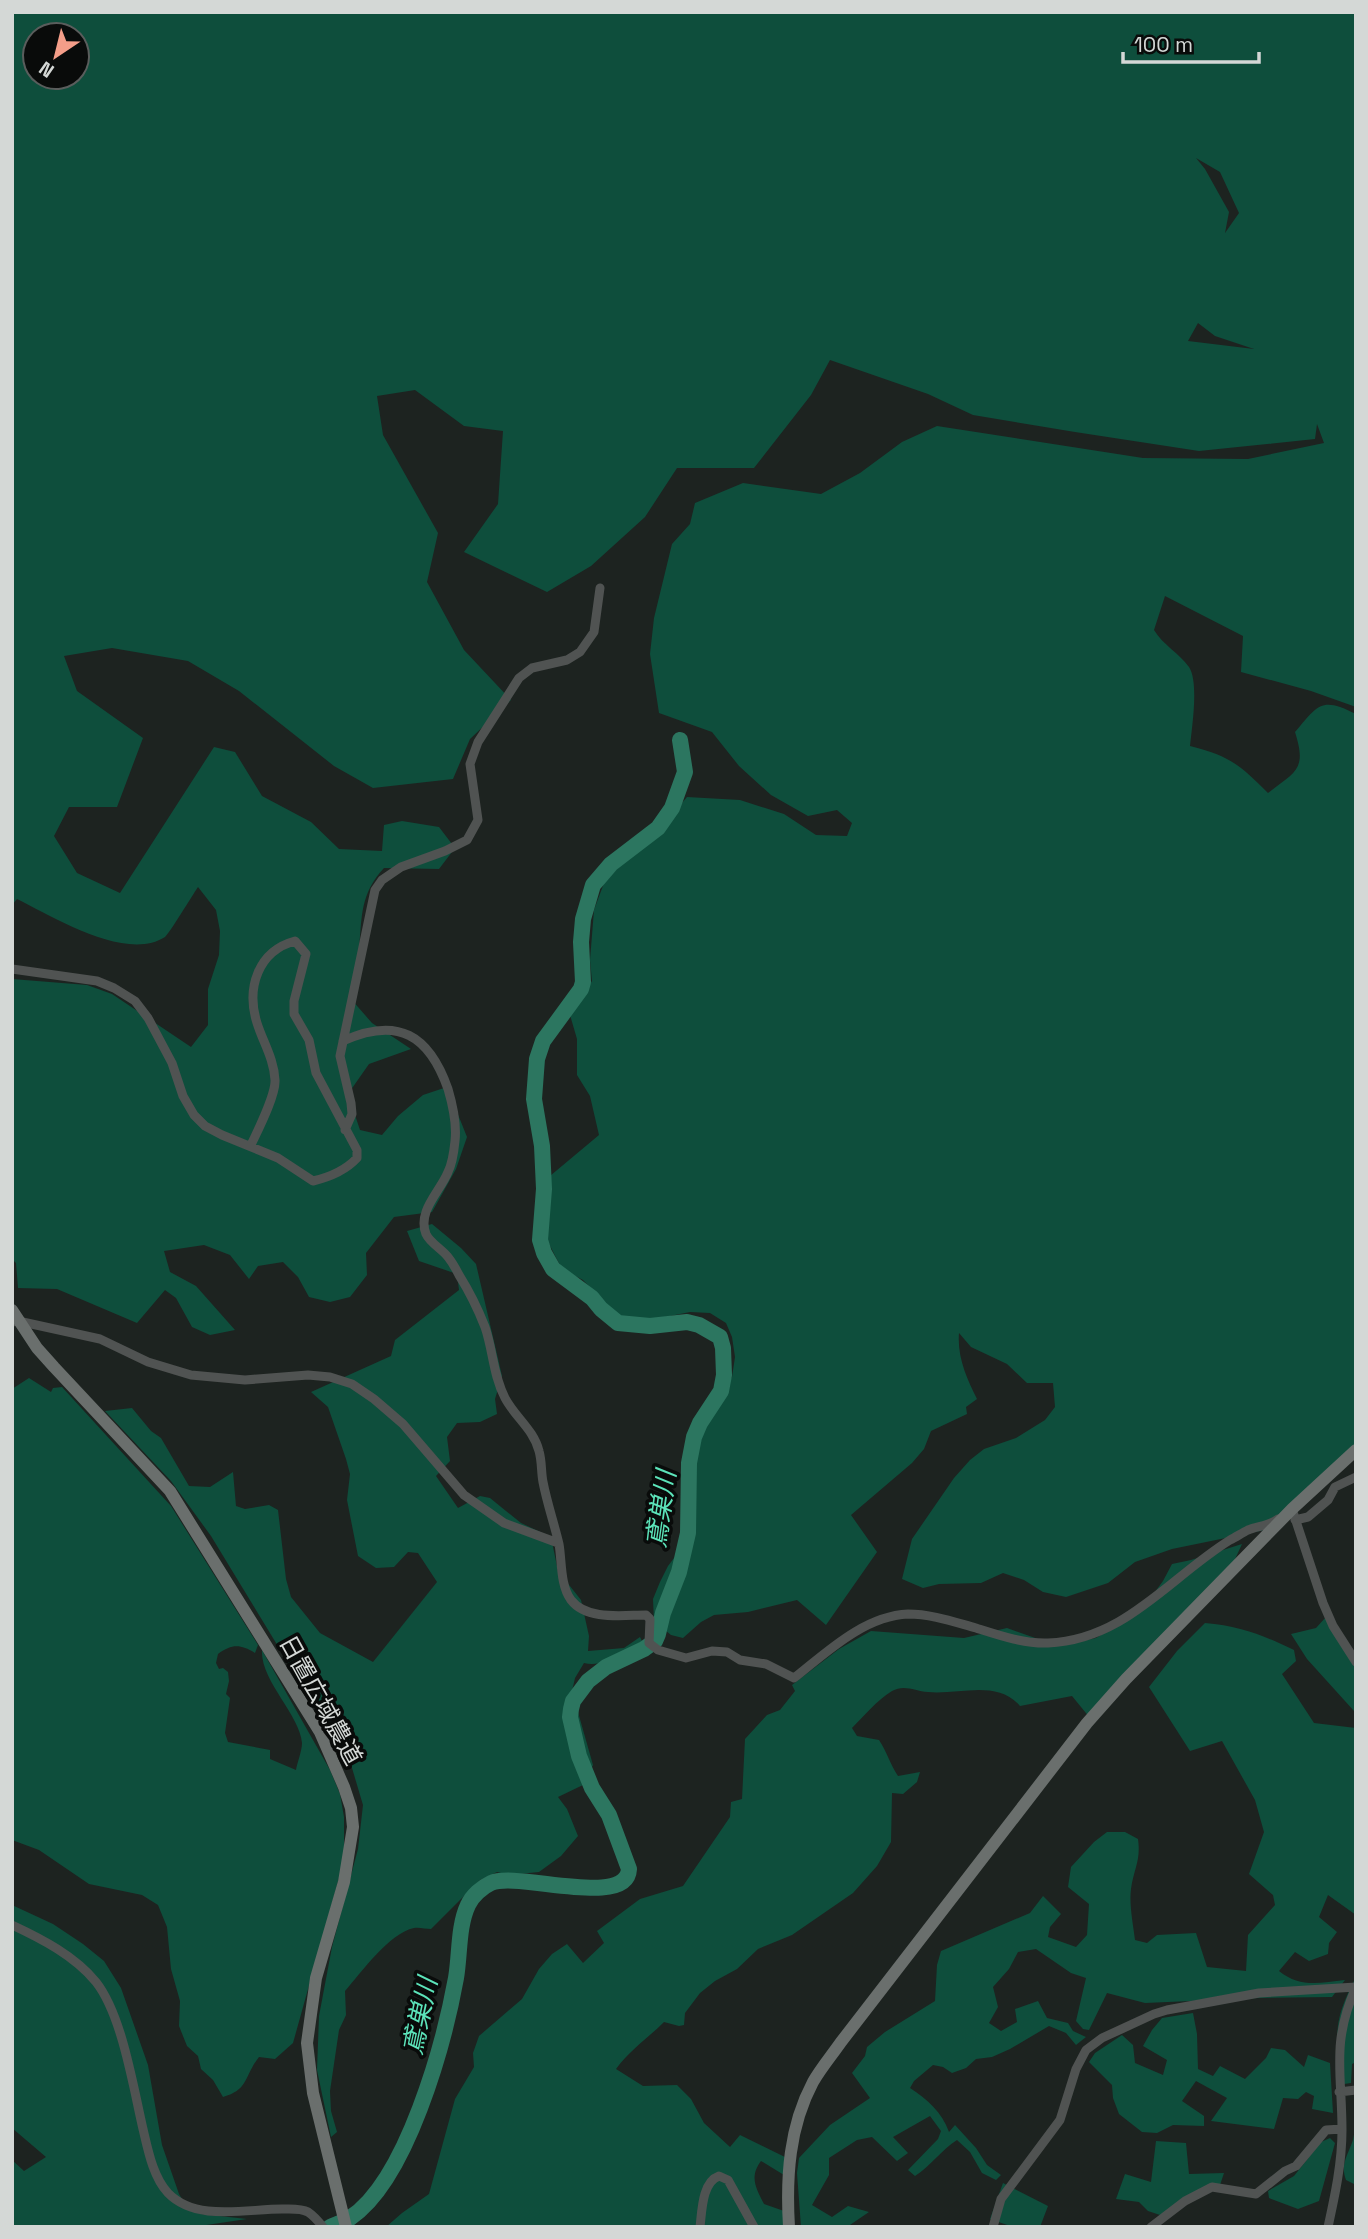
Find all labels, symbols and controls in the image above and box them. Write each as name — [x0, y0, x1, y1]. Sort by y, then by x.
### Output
north arrow — [21, 21, 91, 91]
scale bar — [1123, 21, 1260, 65]
text: 100 m — [1134, 31, 1193, 58]
text: N — [34, 56, 59, 83]
water label: 鳶巣川 — [639, 1465, 684, 1550]
street label: 日置広域農道 — [273, 1630, 369, 1770]
water label: 鳶巣川 — [395, 1971, 445, 2058]

